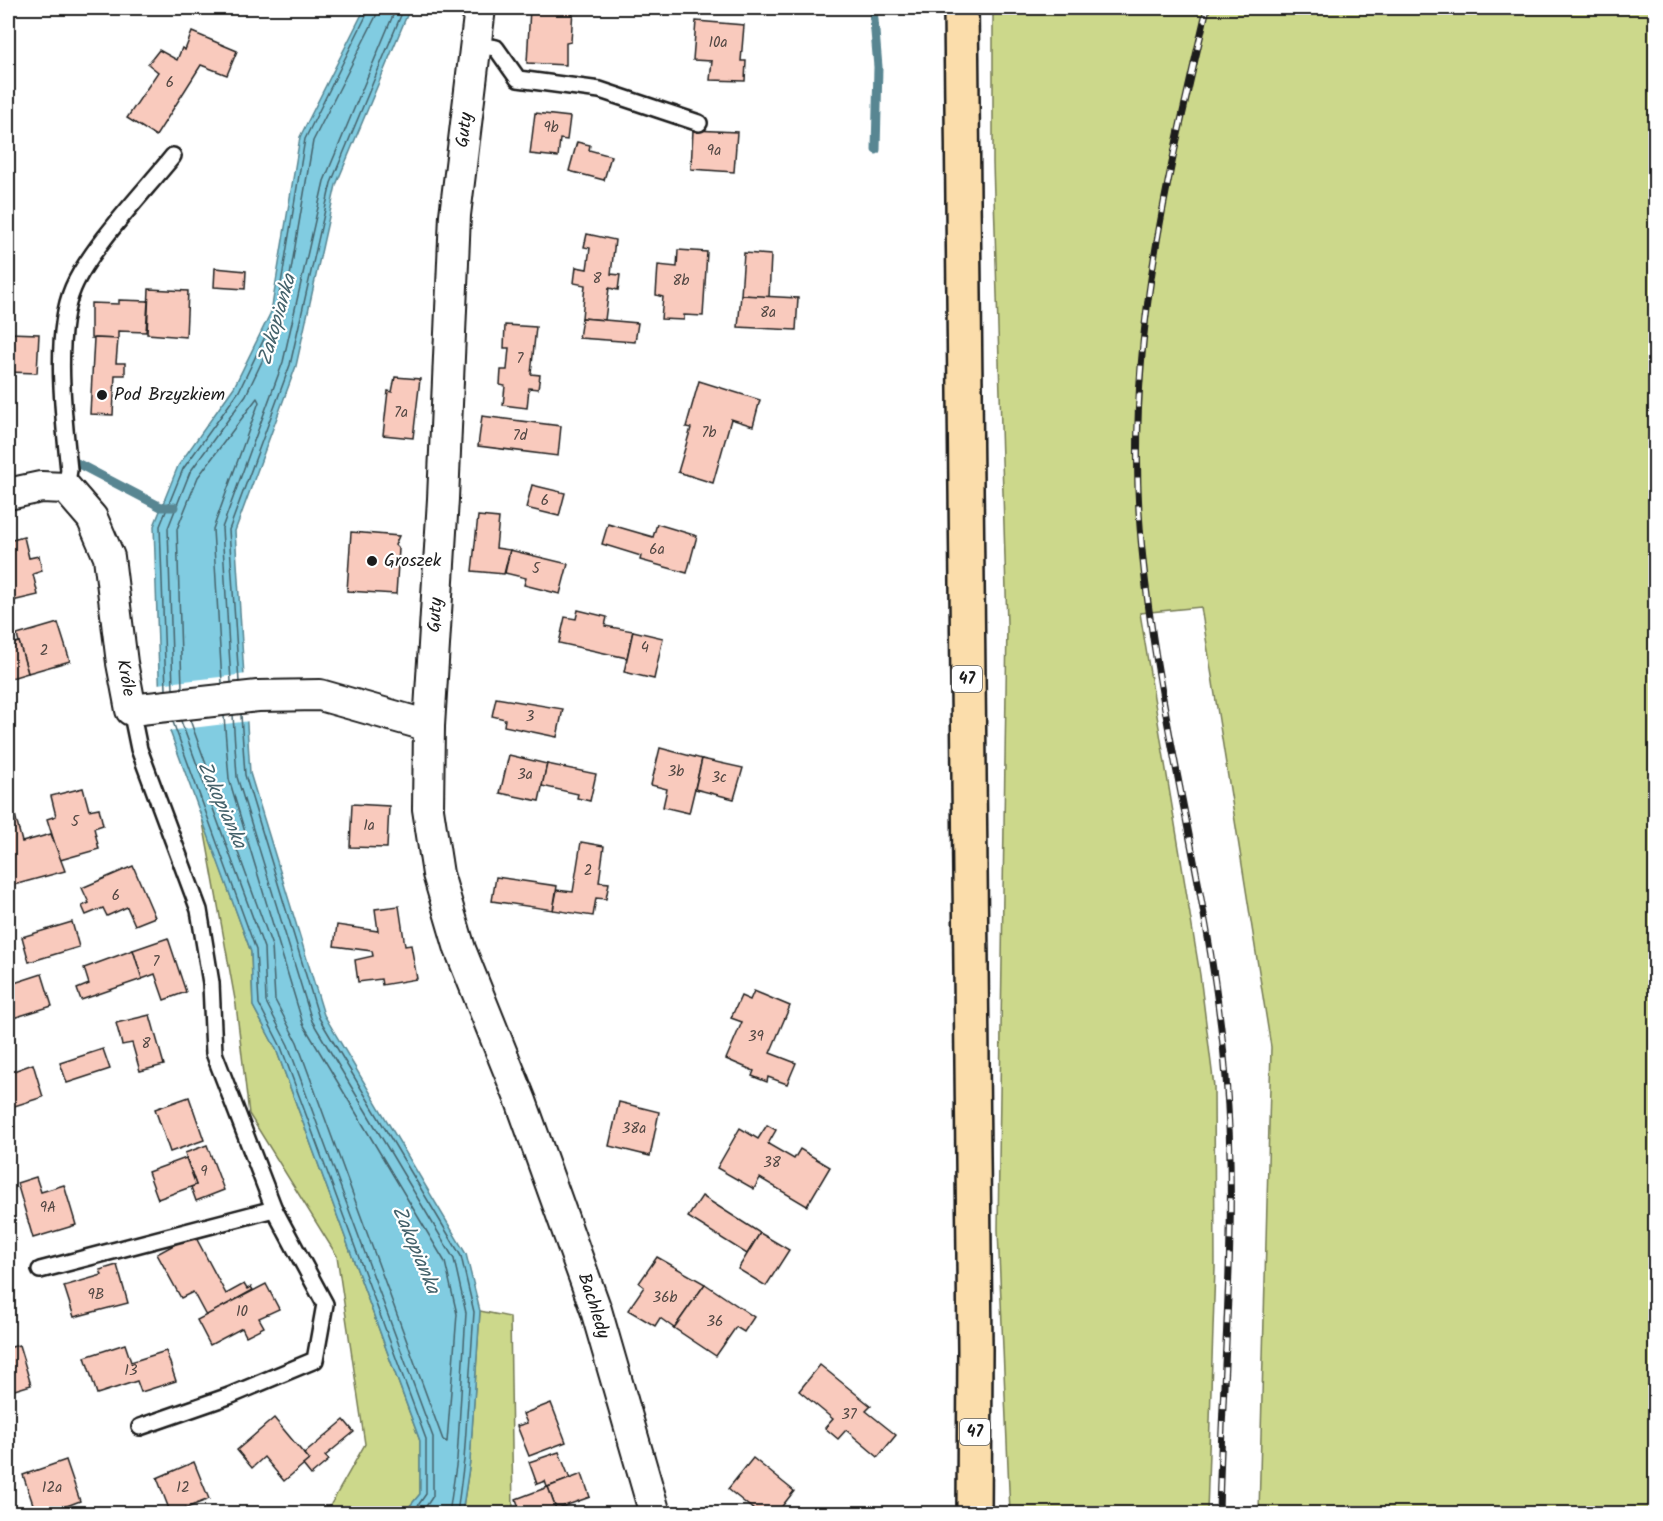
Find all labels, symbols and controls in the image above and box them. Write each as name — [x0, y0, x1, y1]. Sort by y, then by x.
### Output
house number: 10a — [708, 31, 728, 55]
house number: 6 — [166, 71, 174, 95]
street label: Guty — [448, 110, 482, 149]
house number: 9b — [543, 116, 559, 140]
house number: 9a — [707, 139, 721, 163]
house number: 8 — [592, 267, 602, 291]
water label: Zakopianka — [250, 269, 307, 369]
house number: 8b — [673, 269, 690, 293]
house number: 8a — [760, 301, 776, 325]
house number: 7 — [517, 347, 525, 371]
place label: Pod Brzyzkiem — [114, 381, 225, 410]
marker: Pod Brzyzkiem — [95, 388, 109, 402]
house number: 7a — [394, 401, 408, 425]
house number: 7b — [702, 421, 717, 445]
house number: 7d — [513, 424, 528, 448]
house number: 6 — [541, 489, 549, 513]
house number: 6a — [649, 538, 665, 562]
place label: Groszek — [384, 547, 442, 576]
marker: Groszek — [365, 554, 379, 568]
house number: 5 — [532, 557, 541, 581]
street label: Guty — [420, 596, 452, 634]
house number: 4 — [641, 636, 649, 660]
house number: 2 — [40, 639, 48, 663]
street label: Króle — [107, 657, 143, 699]
road number: 47 — [952, 666, 982, 692]
house number: 3 — [526, 705, 535, 729]
water label: Zakopianka — [187, 756, 255, 856]
house number: 3b — [668, 760, 684, 784]
house number: 3a — [517, 763, 533, 787]
house number: 3c — [711, 766, 727, 790]
house number: 5 — [71, 810, 80, 834]
house number: 1a — [363, 814, 375, 838]
house number: 2 — [584, 859, 592, 883]
house number: 6 — [112, 884, 120, 908]
house number: 7 — [153, 950, 161, 974]
house number: 39 — [748, 1025, 765, 1049]
house number: 8 — [141, 1032, 151, 1056]
house number: 38a — [622, 1117, 646, 1141]
house number: 38 — [763, 1151, 782, 1175]
house number: 9 — [200, 1160, 208, 1184]
house number: 9A — [40, 1196, 56, 1220]
water label: Zakopianka — [382, 1201, 449, 1301]
street label: Bachledy — [569, 1269, 617, 1343]
house number: 9B — [88, 1283, 104, 1307]
house number: 36b — [653, 1286, 678, 1310]
house number: 10 — [236, 1300, 249, 1324]
house number: 36 — [707, 1310, 723, 1334]
house number: 13 — [124, 1359, 138, 1383]
house number: 37 — [841, 1403, 858, 1427]
road number: 47 — [960, 1419, 990, 1445]
house number: 12a — [42, 1476, 62, 1500]
house number: 12 — [176, 1476, 190, 1500]

